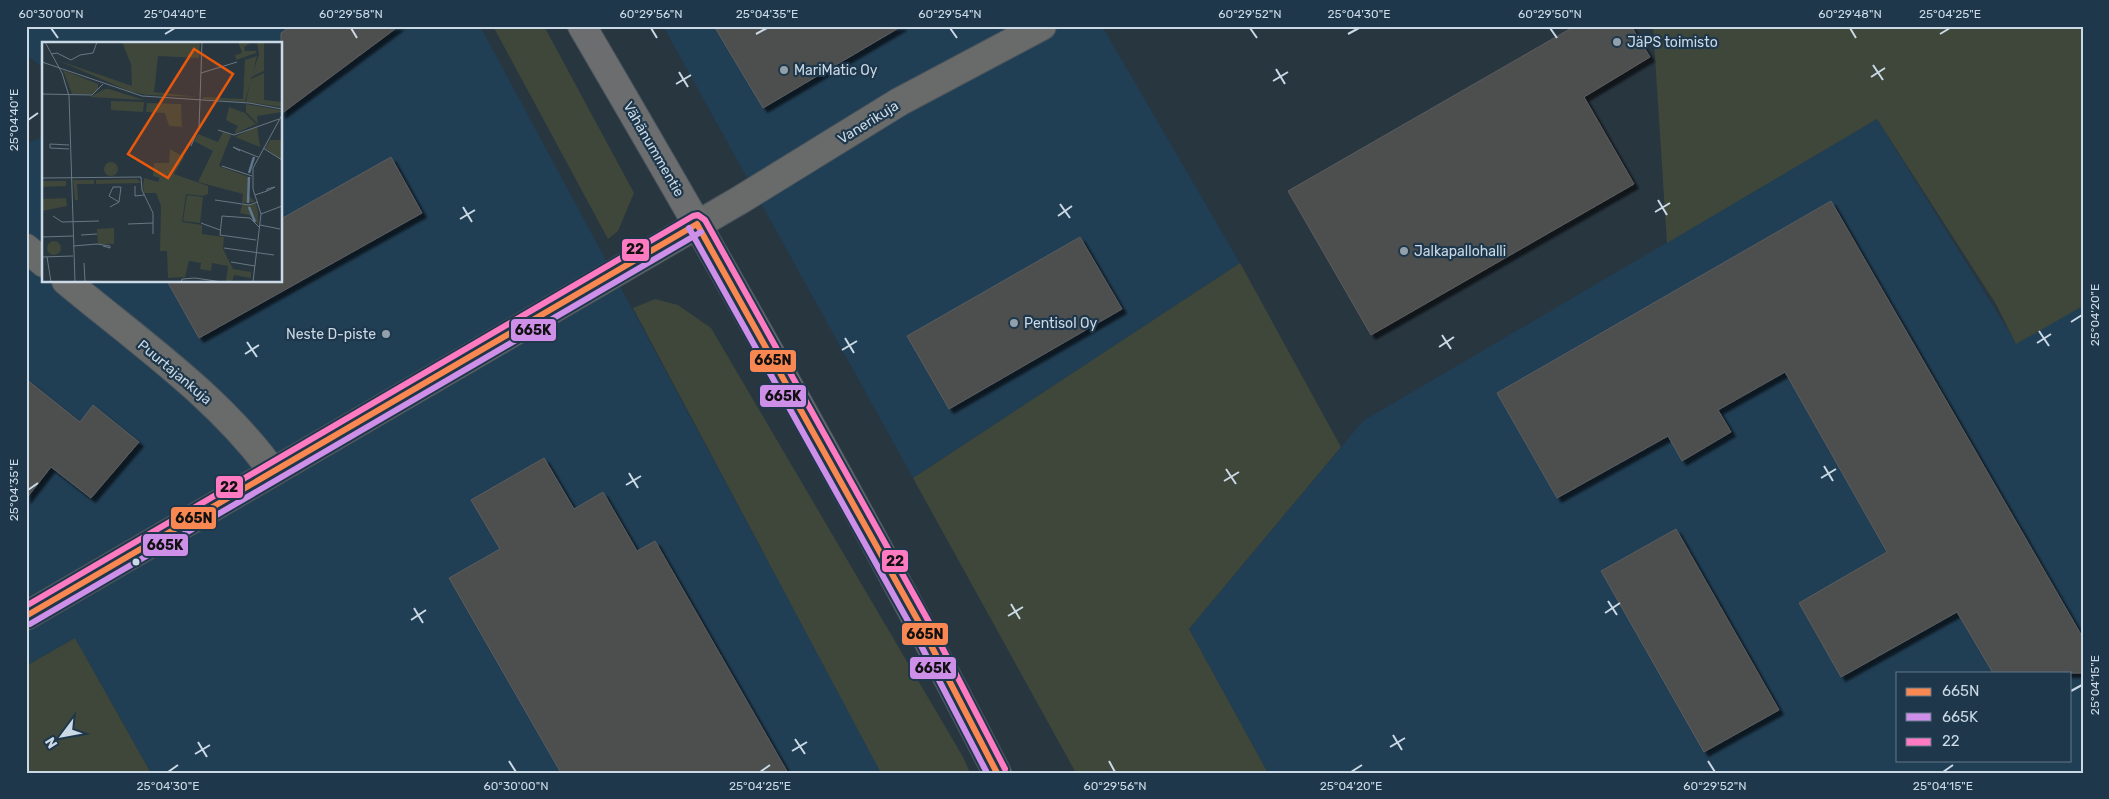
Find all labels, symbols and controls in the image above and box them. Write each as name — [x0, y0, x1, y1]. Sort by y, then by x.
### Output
text: 60°30'00"N — [18, 7, 84, 21]
text: 25°04'40"E — [144, 7, 206, 21]
text: 60°29'58"N — [319, 7, 383, 21]
text: 60°29'56"N — [619, 7, 683, 21]
text: 25°04'35"E — [736, 7, 798, 21]
text: 60°29'54"N — [918, 7, 982, 21]
text: 60°29'52"N — [1218, 7, 1282, 21]
text: 25°04'30"E — [1328, 7, 1390, 21]
text: 60°29'50"N — [1518, 7, 1582, 21]
text: 60°29'48"N — [1818, 7, 1882, 21]
text: 25°04'25"E — [1919, 7, 1981, 21]
place label: JäPS toimisto — [1627, 34, 1718, 51]
marker: JäPS toimisto — [1611, 36, 1623, 48]
inset map — [42, 42, 282, 282]
place label: MariMatic Oy — [794, 62, 878, 79]
marker: MariMatic Oy — [778, 64, 790, 76]
text: 25°04'40"E — [7, 89, 21, 151]
street label: Vanerikuja — [835, 97, 902, 148]
street label: Vähänummentie — [619, 99, 688, 200]
line badge: 22 — [621, 238, 650, 262]
text: 22 — [626, 241, 644, 258]
place label: Jalkapallohalli — [1414, 243, 1506, 260]
marker: Jalkapallohalli — [1398, 245, 1410, 257]
text: 25°04'20"E — [2088, 284, 2102, 346]
place label: Pentisol Oy — [1024, 315, 1097, 332]
marker: Pentisol Oy — [1008, 317, 1020, 329]
line badge: 665K — [510, 318, 557, 342]
text: 665K — [515, 322, 552, 339]
place label: Neste D-piste — [286, 326, 376, 343]
marker: Neste D-piste — [380, 328, 392, 340]
street label: Puurtajankuja — [134, 337, 215, 408]
line badge: 665N — [749, 349, 797, 373]
text: 665N — [754, 352, 792, 369]
line badge: 665K — [759, 384, 807, 408]
text: 665K — [765, 388, 802, 405]
text: 25°04'35"E — [7, 459, 21, 521]
line badge: 22 — [215, 475, 244, 499]
text: 22 — [220, 479, 238, 496]
line badge: 665N — [170, 506, 217, 530]
text: 665N — [175, 510, 213, 527]
line badge: 665K — [142, 533, 189, 557]
text: 665K — [147, 537, 184, 554]
line badge: 22 — [881, 549, 909, 573]
text: 22 — [886, 553, 904, 570]
unlabelled marker — [131, 557, 141, 567]
line badge: 665N — [901, 622, 949, 646]
text: 665N — [906, 626, 944, 643]
text: 25°04'15"E — [2088, 655, 2102, 715]
line badge: 665K — [909, 656, 957, 680]
text: 665K — [915, 660, 952, 677]
legend — [1896, 672, 2072, 762]
text: 665N — [1942, 682, 1979, 700]
text: 665K — [1942, 708, 1978, 726]
north arrow — [38, 712, 88, 762]
text: 22 — [1942, 732, 1960, 750]
text: N — [42, 734, 61, 751]
text: 25°04'30"E — [137, 779, 199, 793]
text: 60°30'00"N — [483, 779, 549, 793]
text: 25°04'25"E — [729, 779, 791, 793]
text: 60°29'56"N — [1083, 779, 1147, 793]
text: 25°04'20"E — [1320, 779, 1382, 793]
text: 60°29'52"N — [1683, 779, 1747, 793]
text: 25°04'15"E — [1913, 779, 1973, 793]

